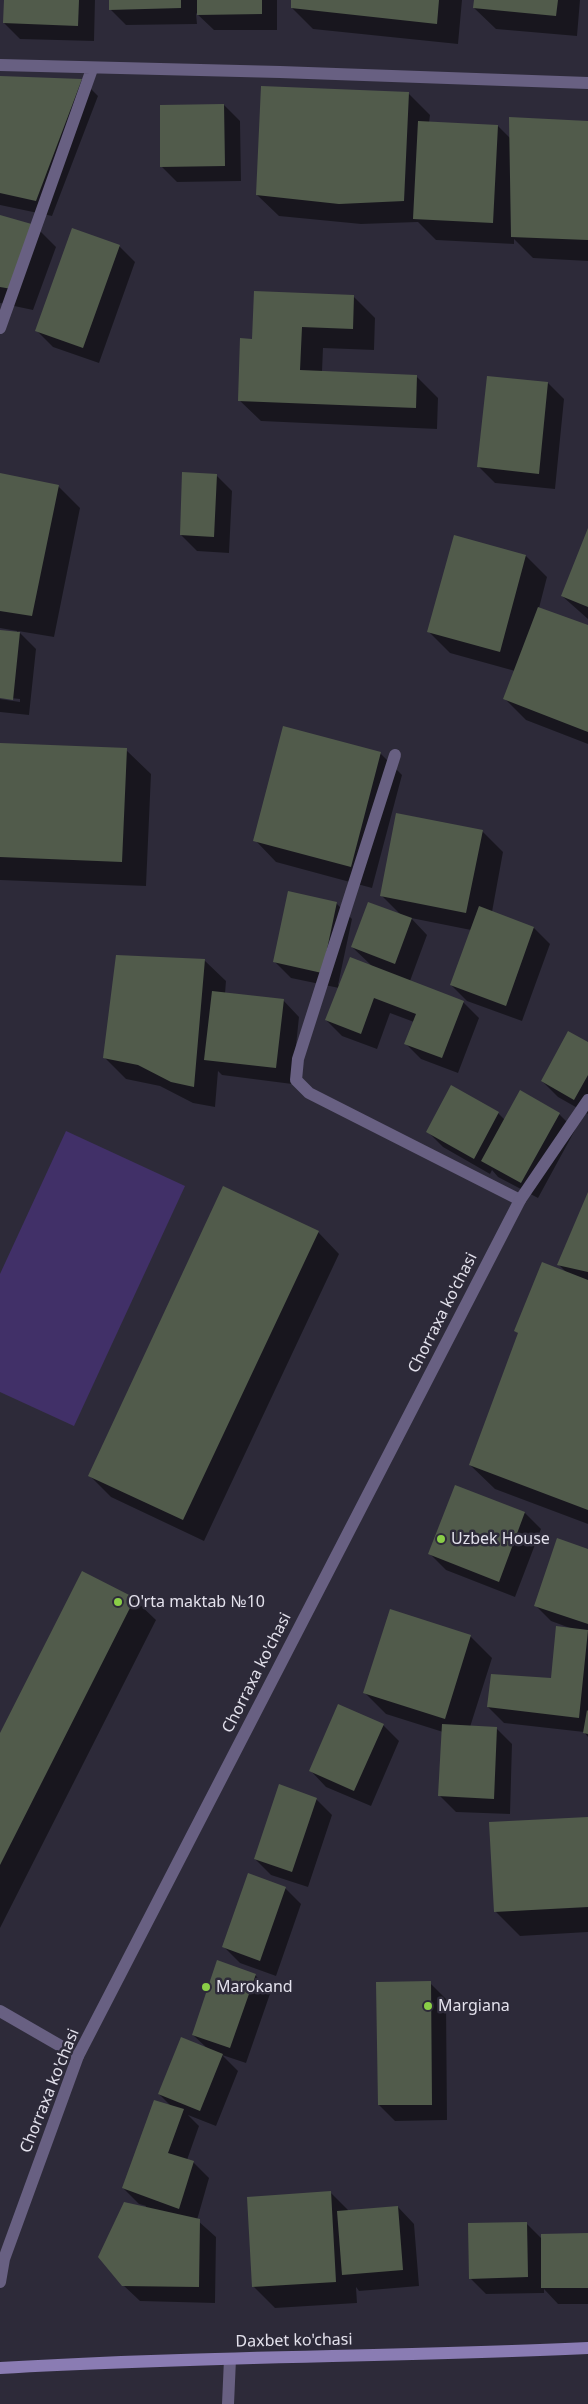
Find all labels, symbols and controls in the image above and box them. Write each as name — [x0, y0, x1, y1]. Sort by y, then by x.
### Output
street label: Chorraxa ko'chasi — [404, 1250, 482, 1376]
place label: Uzbek House — [451, 1529, 550, 1549]
marker: Uzbek House — [435, 1533, 447, 1545]
place label: O'rta maktab №10 — [128, 1592, 265, 1612]
marker: O'rta maktab №10 — [112, 1596, 124, 1608]
street label: Chorraxa ko'chasi — [218, 1610, 296, 1736]
place label: Marokand — [216, 1977, 293, 1997]
marker: Marokand — [200, 1981, 212, 1993]
place label: Margiana — [438, 1996, 510, 2016]
marker: Margiana — [422, 2000, 434, 2012]
street label: Chorraxa ko'chasi — [16, 2026, 84, 2156]
street label: Daxbet ko'chasi — [235, 2330, 353, 2352]

